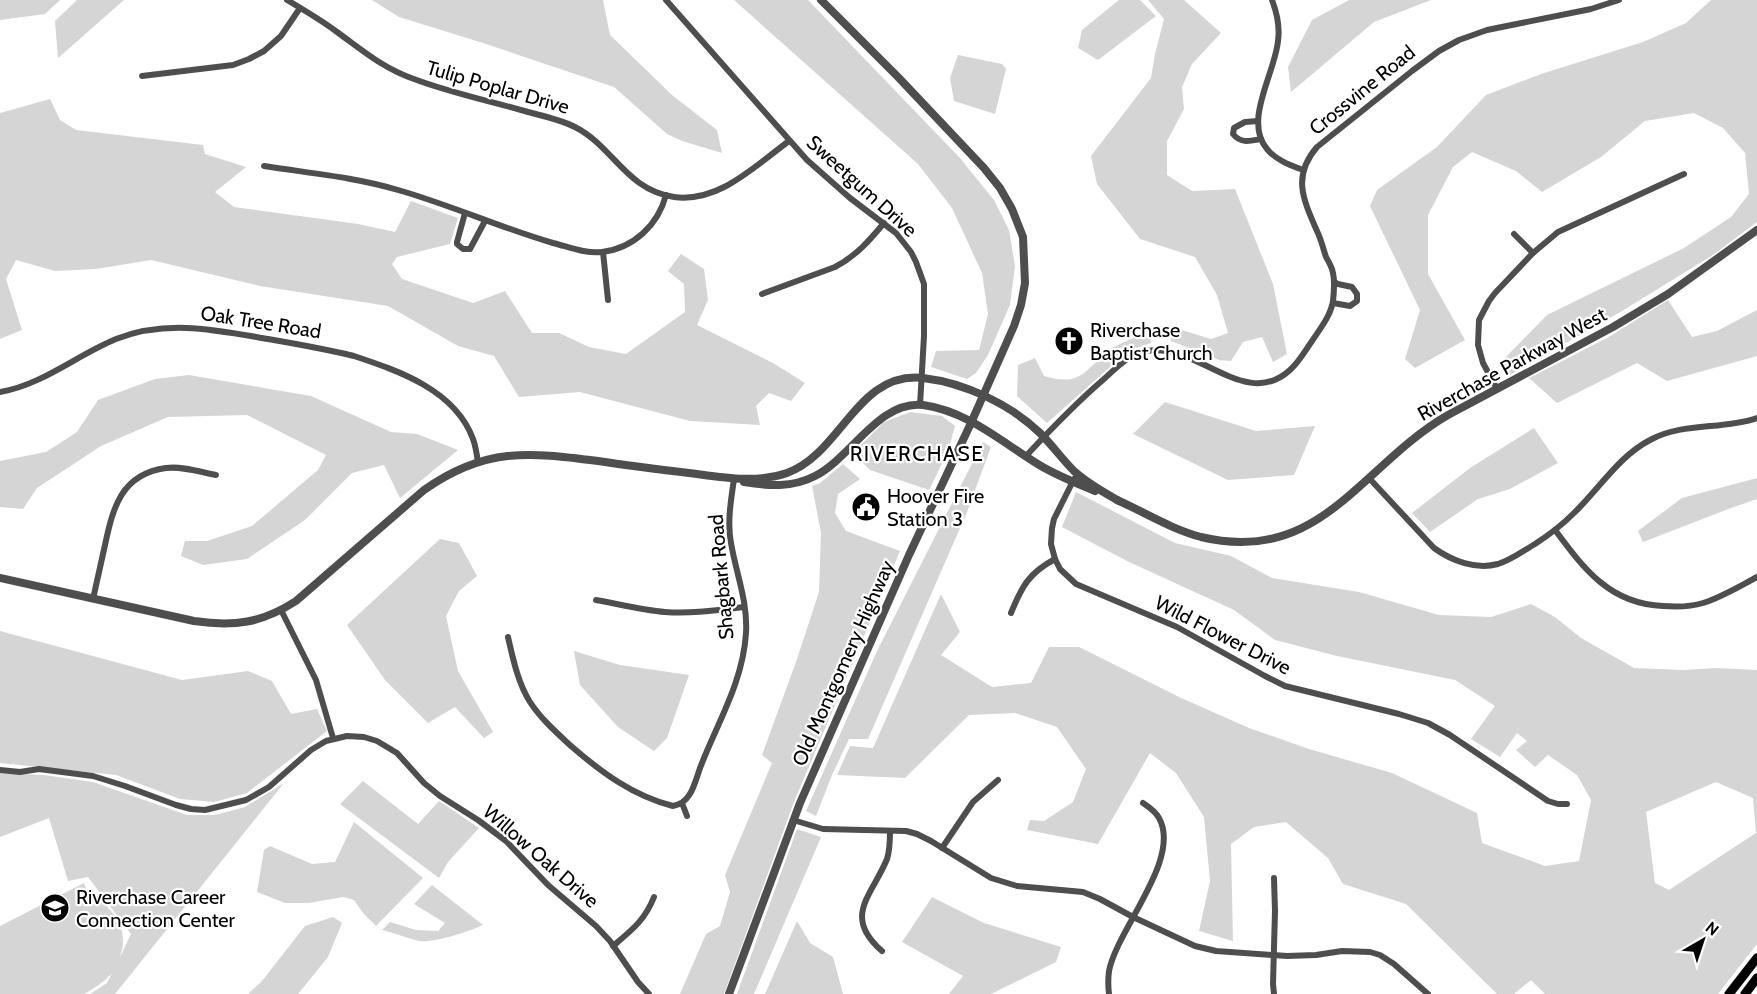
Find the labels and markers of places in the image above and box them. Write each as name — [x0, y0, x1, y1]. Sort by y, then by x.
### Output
place label: Riverchase Baptist Church — [1090, 318, 1213, 365]
church icon: Riverchase Baptist Church — [1053, 325, 1085, 357]
place label: Hoover Fire Station 3 — [887, 484, 984, 531]
public building icon: Hoover Fire Station 3 — [850, 491, 882, 523]
place label: Riverchase Career Connection Center — [76, 885, 236, 932]
school or university icon: Riverchase Career Connection Center — [39, 892, 71, 924]

